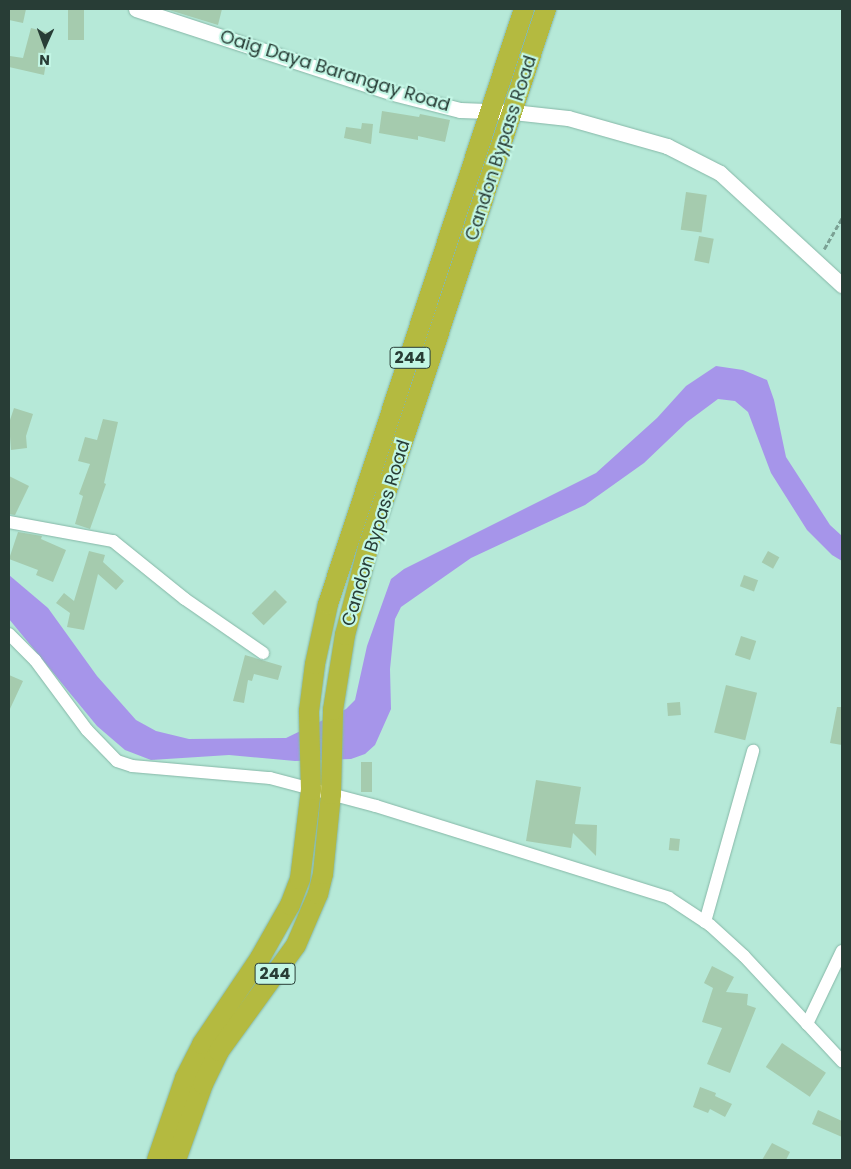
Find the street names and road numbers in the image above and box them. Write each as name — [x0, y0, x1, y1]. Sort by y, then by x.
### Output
street label: Oaig Daya Barangay Road — [217, 26, 453, 116]
street label: Candon Bypass Road — [461, 53, 541, 243]
road number: 244 — [389, 344, 431, 372]
street label: Candon Bypass Road — [337, 437, 415, 629]
road number: 244 — [254, 961, 296, 988]

